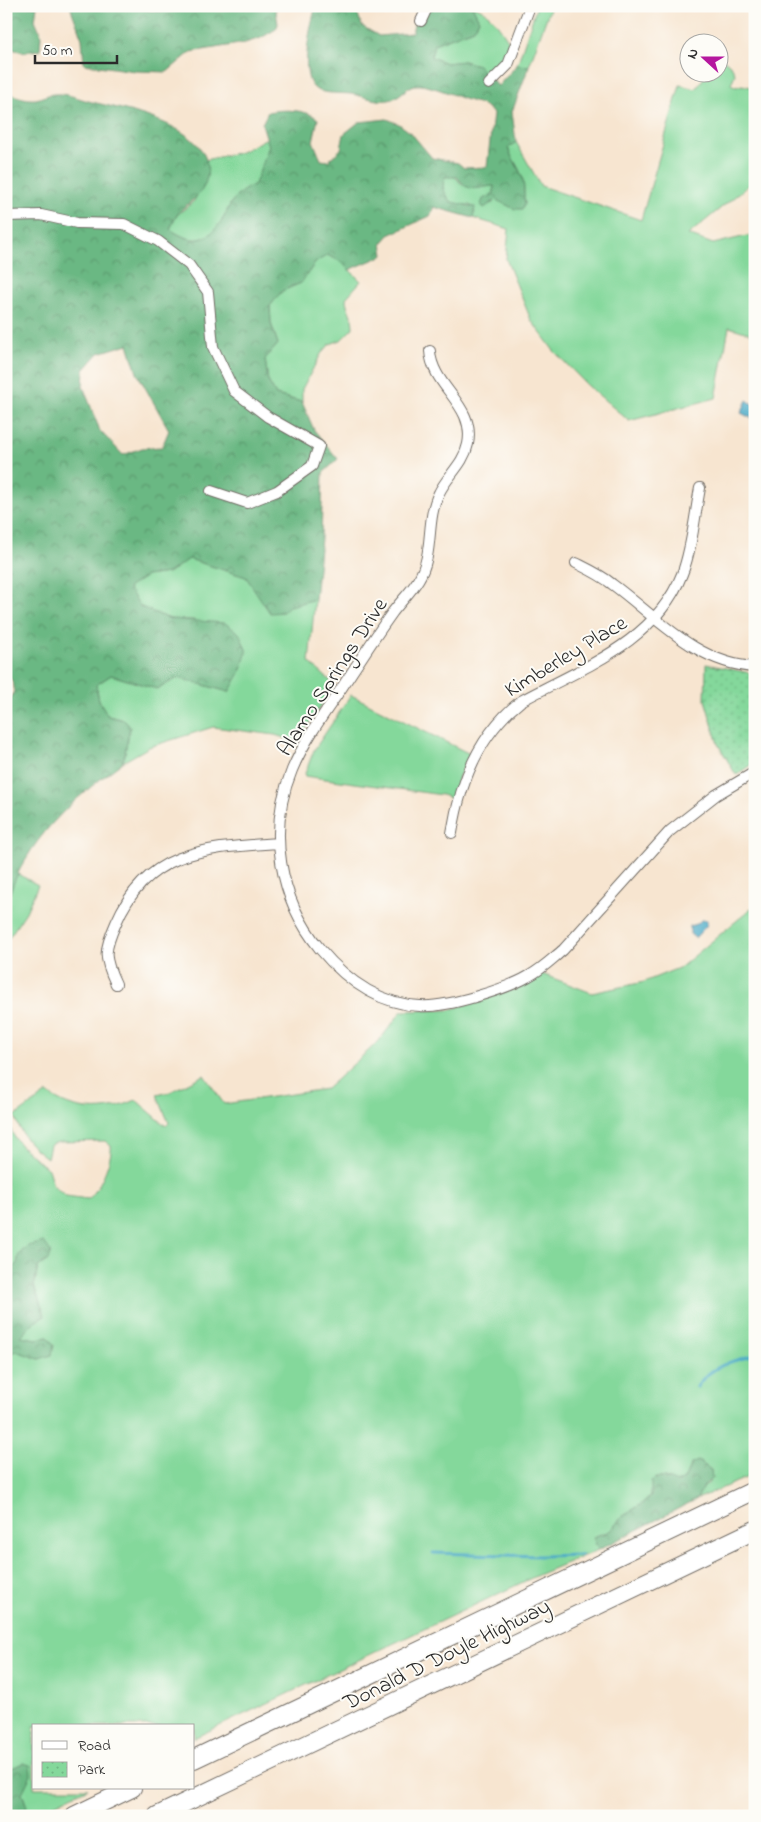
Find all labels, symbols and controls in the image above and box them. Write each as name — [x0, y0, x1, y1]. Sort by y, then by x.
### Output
scale bar — [35, 32, 118, 64]
north arrow — [678, 32, 728, 82]
text: 50 m — [42, 40, 73, 62]
text: N — [682, 46, 705, 62]
street label: Alamo Springs Drive — [270, 592, 398, 764]
street label: Kimberley Place — [499, 608, 635, 708]
street label: Donald D Doyle Highway — [337, 1592, 557, 1721]
legend — [32, 1724, 195, 1790]
text: Road — [78, 1735, 111, 1757]
text: Park — [78, 1759, 106, 1781]

